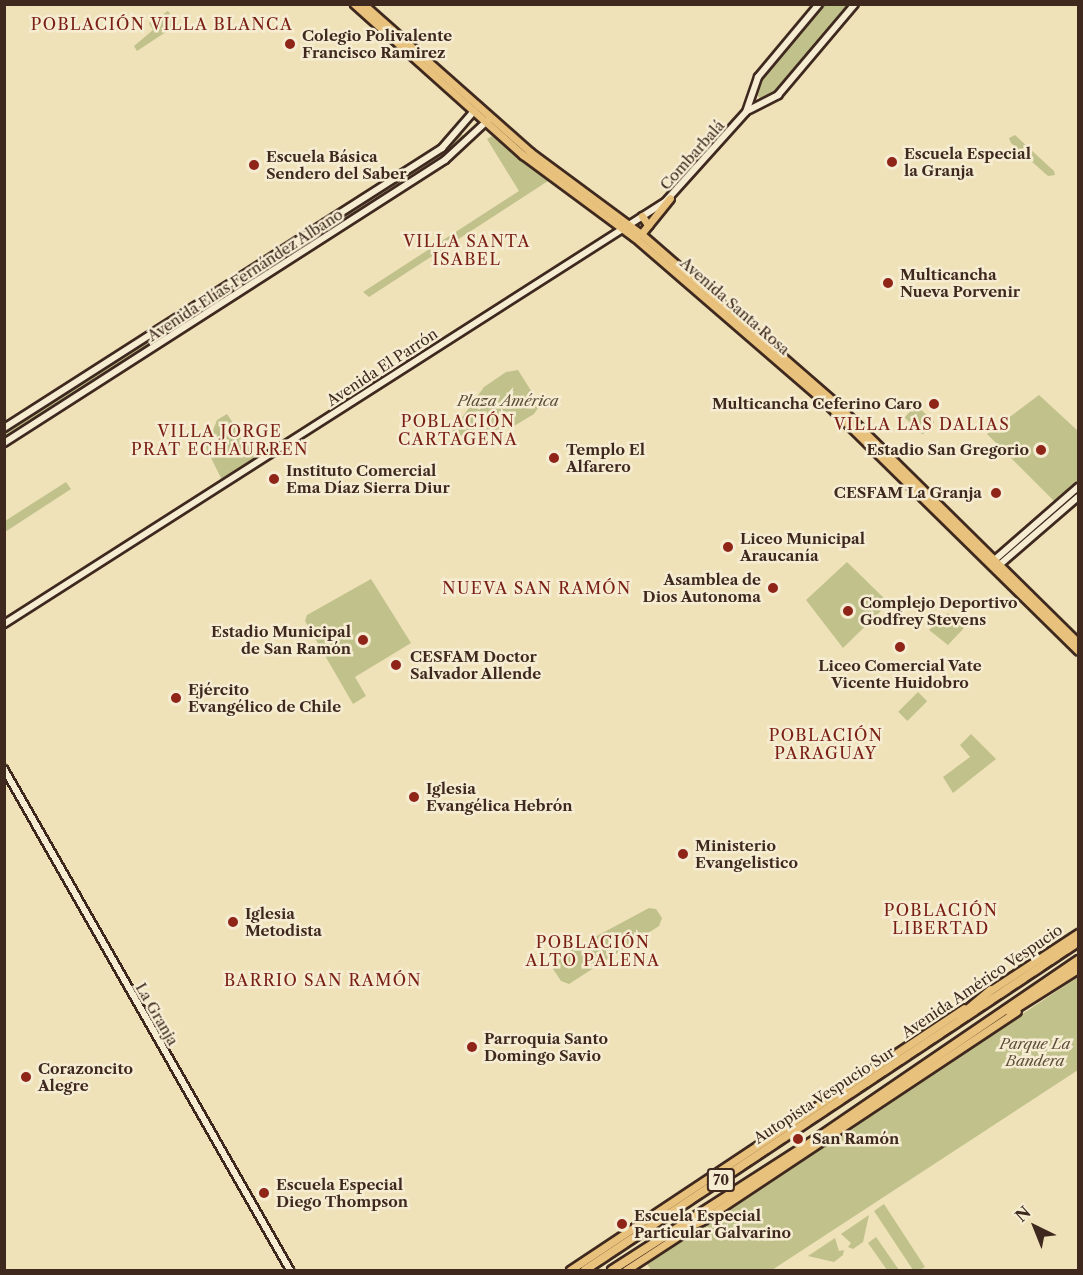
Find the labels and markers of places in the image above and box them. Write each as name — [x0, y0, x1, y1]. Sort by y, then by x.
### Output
place label: Colegio Polivalente Francisco Ramirez — [302, 26, 452, 61]
marker: Colegio Polivalente Francisco Ramirez — [283, 37, 297, 51]
place label: Escuela Especial la Granja — [904, 144, 1031, 179]
place label: Escuela Básica Sendero del Saber — [266, 147, 407, 182]
marker: Escuela Especial la Granja — [885, 155, 899, 169]
marker: Escuela Básica Sendero del Saber — [247, 158, 261, 172]
place label: Multicancha Nueva Porvenir — [900, 265, 1020, 300]
marker: Multicancha Nueva Porvenir — [881, 276, 895, 290]
place label: Multicancha Ceferino Caro — [712, 395, 922, 413]
marker: Multicancha Ceferino Caro — [927, 397, 941, 411]
place label: Templo El Alfarero — [566, 440, 645, 475]
place label: Estadio San Gregorio — [867, 441, 1029, 459]
marker: Estadio San Gregorio — [1034, 443, 1048, 457]
marker: Templo El Alfarero — [547, 451, 561, 465]
place label: Instituto Comercial Ema Díaz Sierra Diur — [286, 461, 450, 496]
marker: Instituto Comercial Ema Díaz Sierra Diur — [267, 472, 281, 486]
place label: CESFAM La Granja — [834, 484, 982, 502]
marker: CESFAM La Granja — [987, 484, 1005, 502]
place label: Liceo Municipal Araucanía — [740, 529, 865, 564]
marker: Liceo Municipal Araucanía — [721, 540, 735, 554]
place label: Asamblea de Dios Autonoma — [642, 570, 761, 605]
marker: Asamblea de Dios Autonoma — [766, 581, 780, 595]
place label: Complejo Deportivo Godfrey Stevens — [860, 593, 1018, 628]
marker: Complejo Deportivo Godfrey Stevens — [841, 604, 855, 618]
place label: Estadio Municipal de San Ramón — [211, 622, 351, 657]
marker: Estadio Municipal de San Ramón — [356, 633, 370, 647]
marker: Liceo Comercial Vate Vicente Huidobro — [893, 640, 907, 654]
place label: CESFAM Doctor Salvador Allende — [410, 647, 542, 682]
marker: CESFAM Doctor Salvador Allende — [387, 656, 405, 674]
place label: Liceo Comercial Vate Vicente Huidobro — [818, 656, 982, 691]
place label: Ejército Evangélico de Chile — [188, 680, 341, 715]
marker: Ejército Evangélico de Chile — [169, 691, 183, 705]
place label: Iglesia Evangélica Hebrón — [426, 779, 573, 814]
marker: Iglesia Evangélica Hebrón — [407, 790, 421, 804]
place label: Ministerio Evangelistico — [695, 836, 798, 871]
marker: Ministerio Evangelistico — [676, 847, 690, 861]
place label: Iglesia Metodista — [245, 904, 322, 939]
marker: Iglesia Metodista — [226, 915, 240, 929]
place label: Parroquia Santo Domingo Savio — [484, 1029, 608, 1064]
marker: Parroquia Santo Domingo Savio — [465, 1040, 479, 1054]
place label: Corazoncito Alegre — [38, 1059, 133, 1094]
marker: Corazoncito Alegre — [19, 1070, 33, 1084]
marker: San Ramón — [789, 1130, 807, 1148]
place label: San Ramón — [812, 1130, 899, 1148]
place label: Escuela Especial Diego Thompson — [276, 1175, 408, 1210]
marker: Escuela Especial Diego Thompson — [257, 1186, 271, 1200]
place label: Escuela Especial Particular Galvarino — [634, 1206, 791, 1241]
marker: Escuela Especial Particular Galvarino — [615, 1217, 629, 1231]

